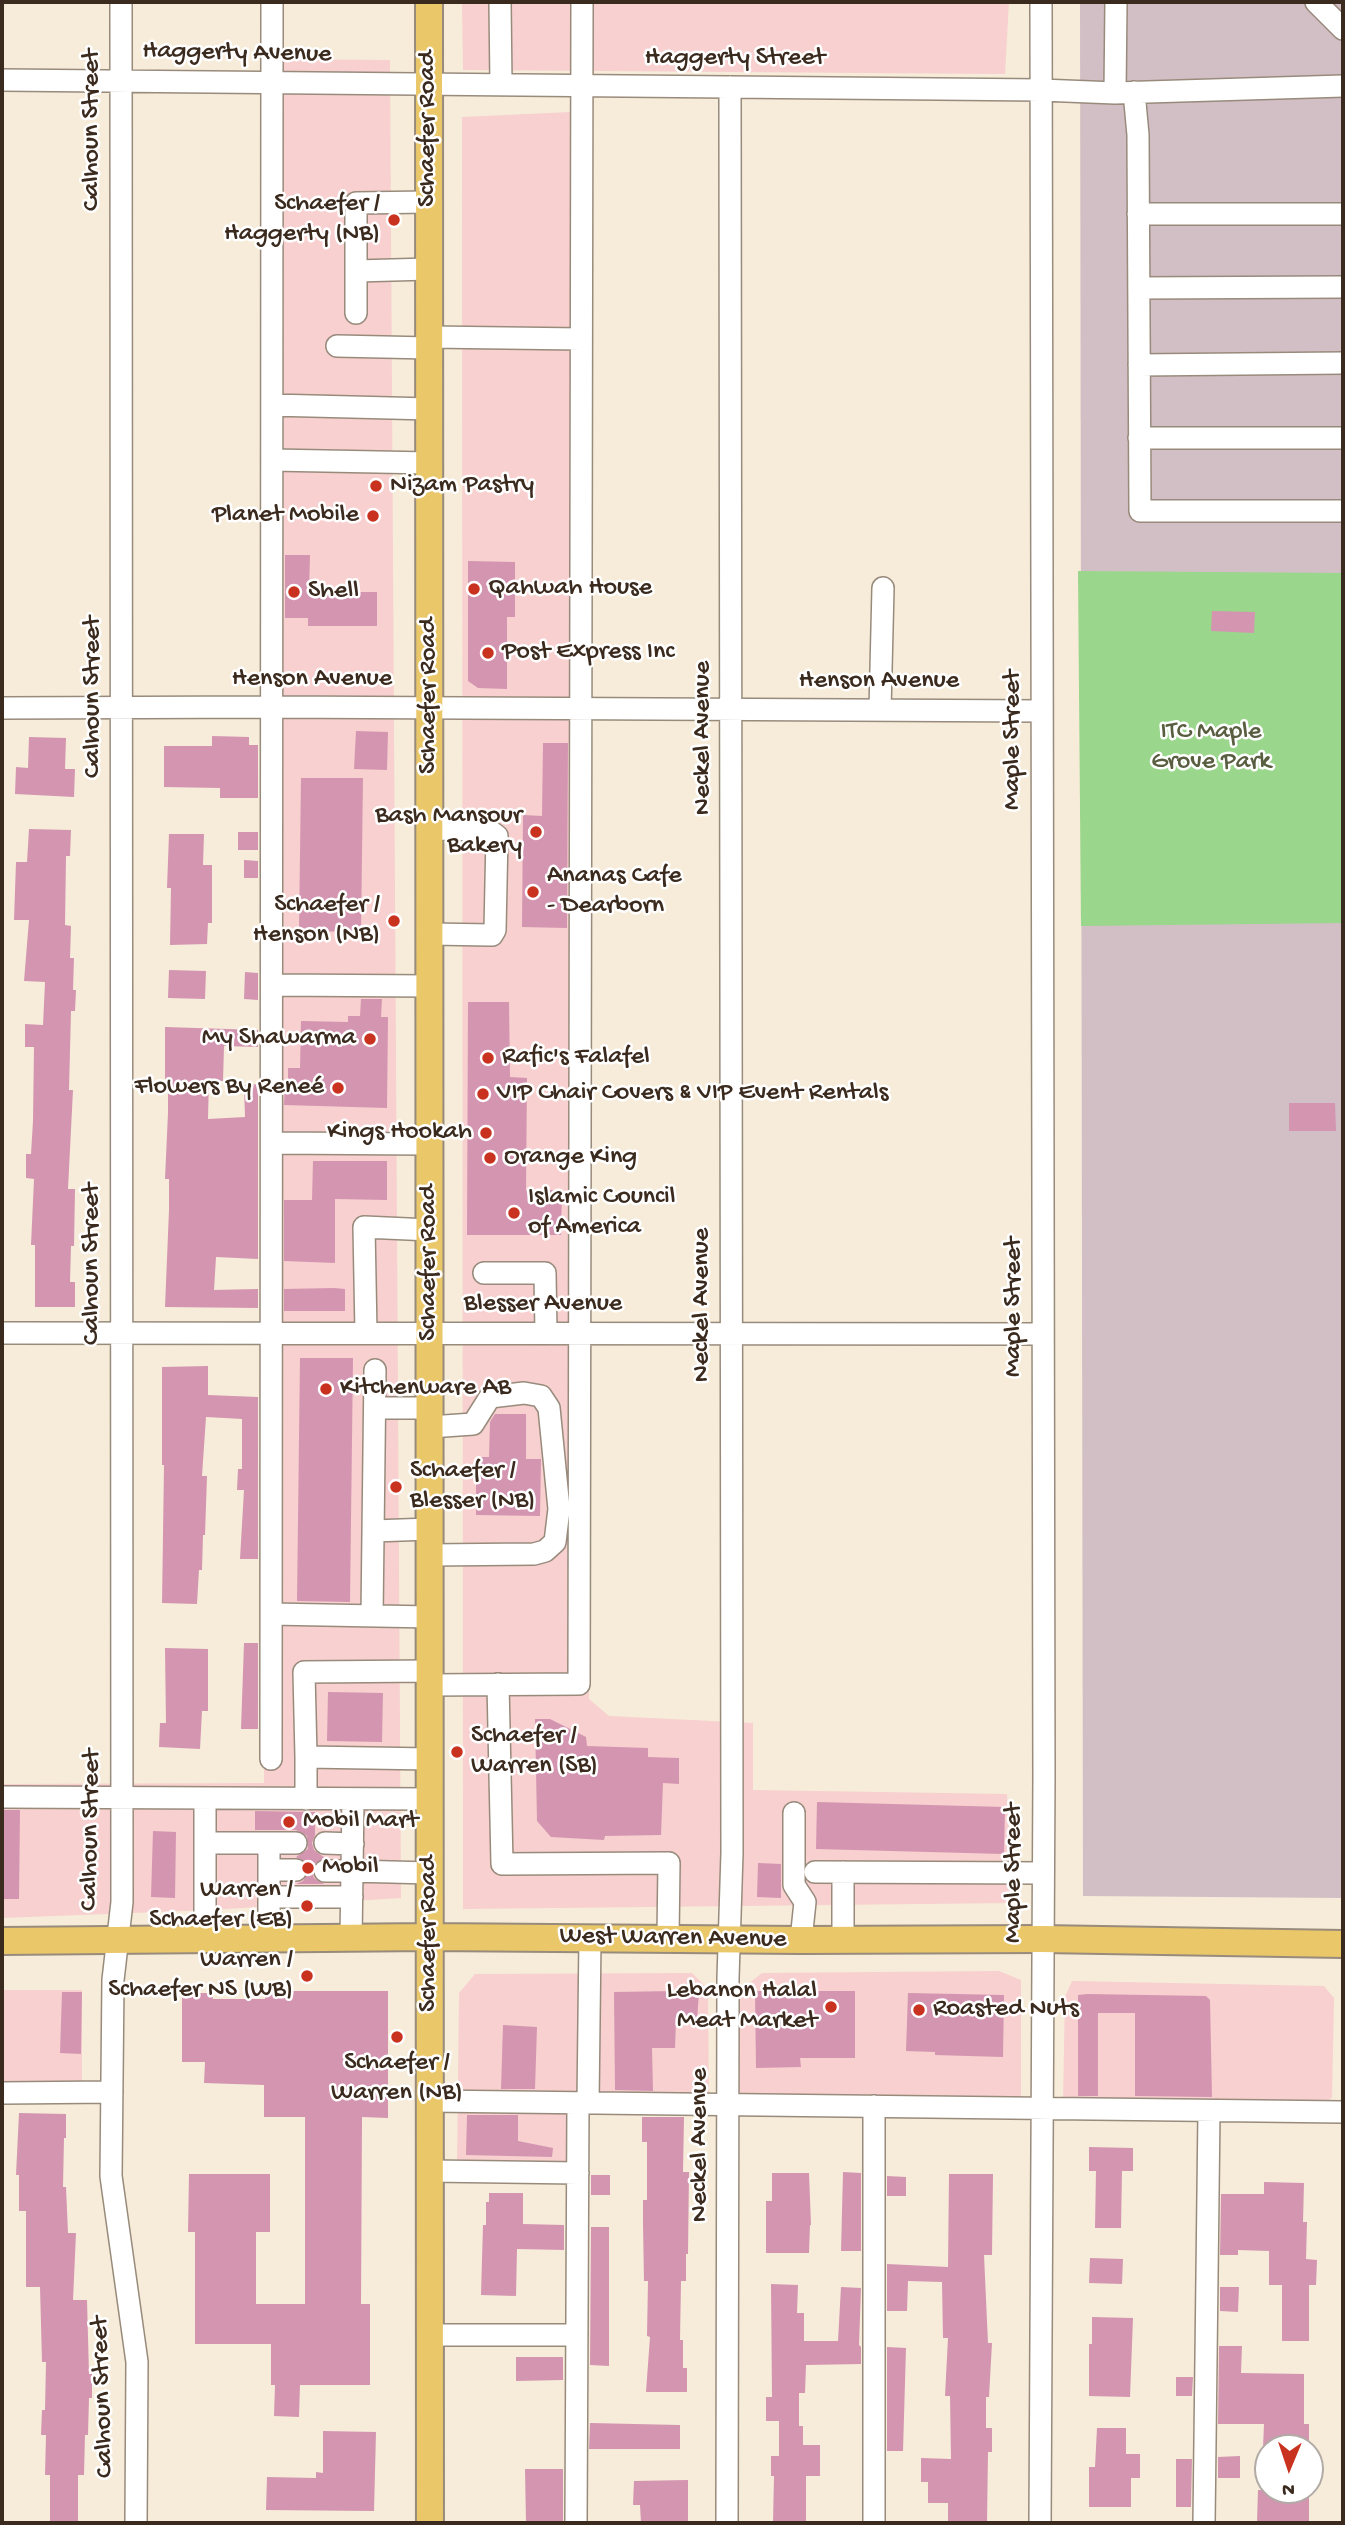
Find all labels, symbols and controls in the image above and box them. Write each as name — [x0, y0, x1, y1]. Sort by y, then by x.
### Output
street label: Haggerty Avenue — [142, 37, 332, 71]
street label: Haggerty Street — [645, 43, 825, 75]
street label: Calhoun Street — [77, 49, 109, 211]
street label: Schaefer Road — [413, 51, 445, 207]
place label: Schaefer / Haggerty (NB) — [224, 189, 380, 250]
marker: Schaefer / Haggerty (NB) — [386, 212, 402, 228]
place label: Nizam Pastry — [390, 470, 534, 502]
marker: Nizam Pastry — [368, 478, 384, 494]
place label: Planet Mobile — [212, 500, 359, 532]
marker: Planet Mobile — [365, 508, 381, 524]
place label: Qahwah House — [488, 573, 652, 605]
place label: Shell — [308, 576, 359, 608]
marker: Qahwah House — [466, 581, 482, 597]
marker: Shell — [286, 584, 302, 600]
street label: Calhoun Street — [78, 616, 110, 778]
street label: Schaefer Road — [414, 618, 446, 774]
place label: Post Express Inc — [502, 637, 674, 669]
marker: Post Express Inc — [480, 645, 496, 661]
street label: Neckel Avenue — [688, 661, 720, 815]
street label: Henson Avenue — [232, 664, 392, 696]
street label: Henson Avenue — [799, 666, 959, 698]
street label: Maple Street — [998, 670, 1030, 810]
park label: ITC Maple Grove Park — [1151, 717, 1271, 778]
place label: Bash Mansour Bakery — [375, 801, 522, 862]
marker: Bash Mansour Bakery — [528, 824, 544, 840]
place label: Ananas Cafe - Dearborn — [547, 861, 682, 922]
marker: Ananas Cafe - Dearborn — [525, 884, 541, 900]
place label: Schaefer / Henson (NB) — [253, 890, 380, 951]
marker: Schaefer / Henson (NB) — [386, 913, 402, 929]
place label: My Shawarma — [202, 1023, 356, 1055]
marker: My Shawarma — [362, 1031, 378, 1047]
place label: Rafic's Falafel — [502, 1042, 650, 1074]
marker: Rafic's Falafel — [480, 1050, 496, 1066]
place label: Flowers By Reneé — [134, 1072, 324, 1104]
place label: VIP Chair Covers & VIP Event Rentals — [497, 1078, 888, 1110]
marker: Flowers By Reneé — [330, 1080, 346, 1096]
marker: VIP Chair Covers & VIP Event Rentals — [475, 1086, 491, 1102]
place label: Kings Hookah — [327, 1117, 472, 1149]
marker: Kings Hookah — [478, 1125, 494, 1141]
place label: Orange King — [504, 1142, 637, 1174]
marker: Orange King — [482, 1150, 498, 1166]
place label: Islamic Council of America — [528, 1182, 675, 1244]
street label: Calhoun Street — [77, 1183, 109, 1345]
street label: Schaefer Road — [414, 1185, 446, 1341]
marker: Islamic Council of America — [506, 1205, 522, 1221]
street label: Neckel Avenue — [687, 1228, 719, 1382]
street label: Maple Street — [999, 1237, 1031, 1377]
street label: Blesser Avenue — [464, 1289, 622, 1321]
place label: Kitchenware AB — [340, 1373, 511, 1405]
marker: Kitchenware AB — [318, 1381, 334, 1397]
place label: Schaefer / Blesser (NB) — [410, 1456, 535, 1518]
marker: Schaefer / Blesser (NB) — [388, 1479, 404, 1495]
place label: Schaefer / Warren (SB) — [471, 1721, 598, 1782]
marker: Schaefer / Warren (SB) — [449, 1744, 465, 1760]
street label: Calhoun Street — [75, 1749, 109, 1911]
street label: Maple Street — [999, 1803, 1031, 1943]
place label: Mobil Mart — [303, 1806, 418, 1838]
marker: Mobil Mart — [281, 1814, 297, 1830]
place label: Mobil — [322, 1852, 379, 1884]
street label: Schaefer Road — [414, 1856, 446, 2012]
marker: Mobil — [300, 1860, 316, 1876]
place label: Warren / Schaefer (EB) — [149, 1875, 293, 1937]
marker: Warren / Schaefer (EB) — [299, 1898, 315, 1914]
street label: West Warren Avenue — [559, 1921, 787, 1957]
place label: Warren / Schaefer NS (WB) — [108, 1945, 293, 2007]
marker: Warren / Schaefer NS (WB) — [299, 1968, 315, 1984]
place label: Lebanon Halal Meat Market — [666, 1976, 817, 2038]
place label: Roasted Nuts — [933, 1994, 1079, 2026]
marker: Lebanon Halal Meat Market — [823, 1999, 839, 2015]
marker: Roasted Nuts — [911, 2002, 927, 2018]
marker: Schaefer / Warren (NB) — [389, 2029, 405, 2045]
place label: Schaefer / Warren (NB) — [331, 2048, 463, 2110]
street label: Neckel Avenue — [685, 2068, 717, 2222]
street label: Calhoun Street — [86, 2316, 122, 2478]
north arrow — [1254, 2434, 1324, 2504]
text: N — [1282, 2477, 1295, 2500]

